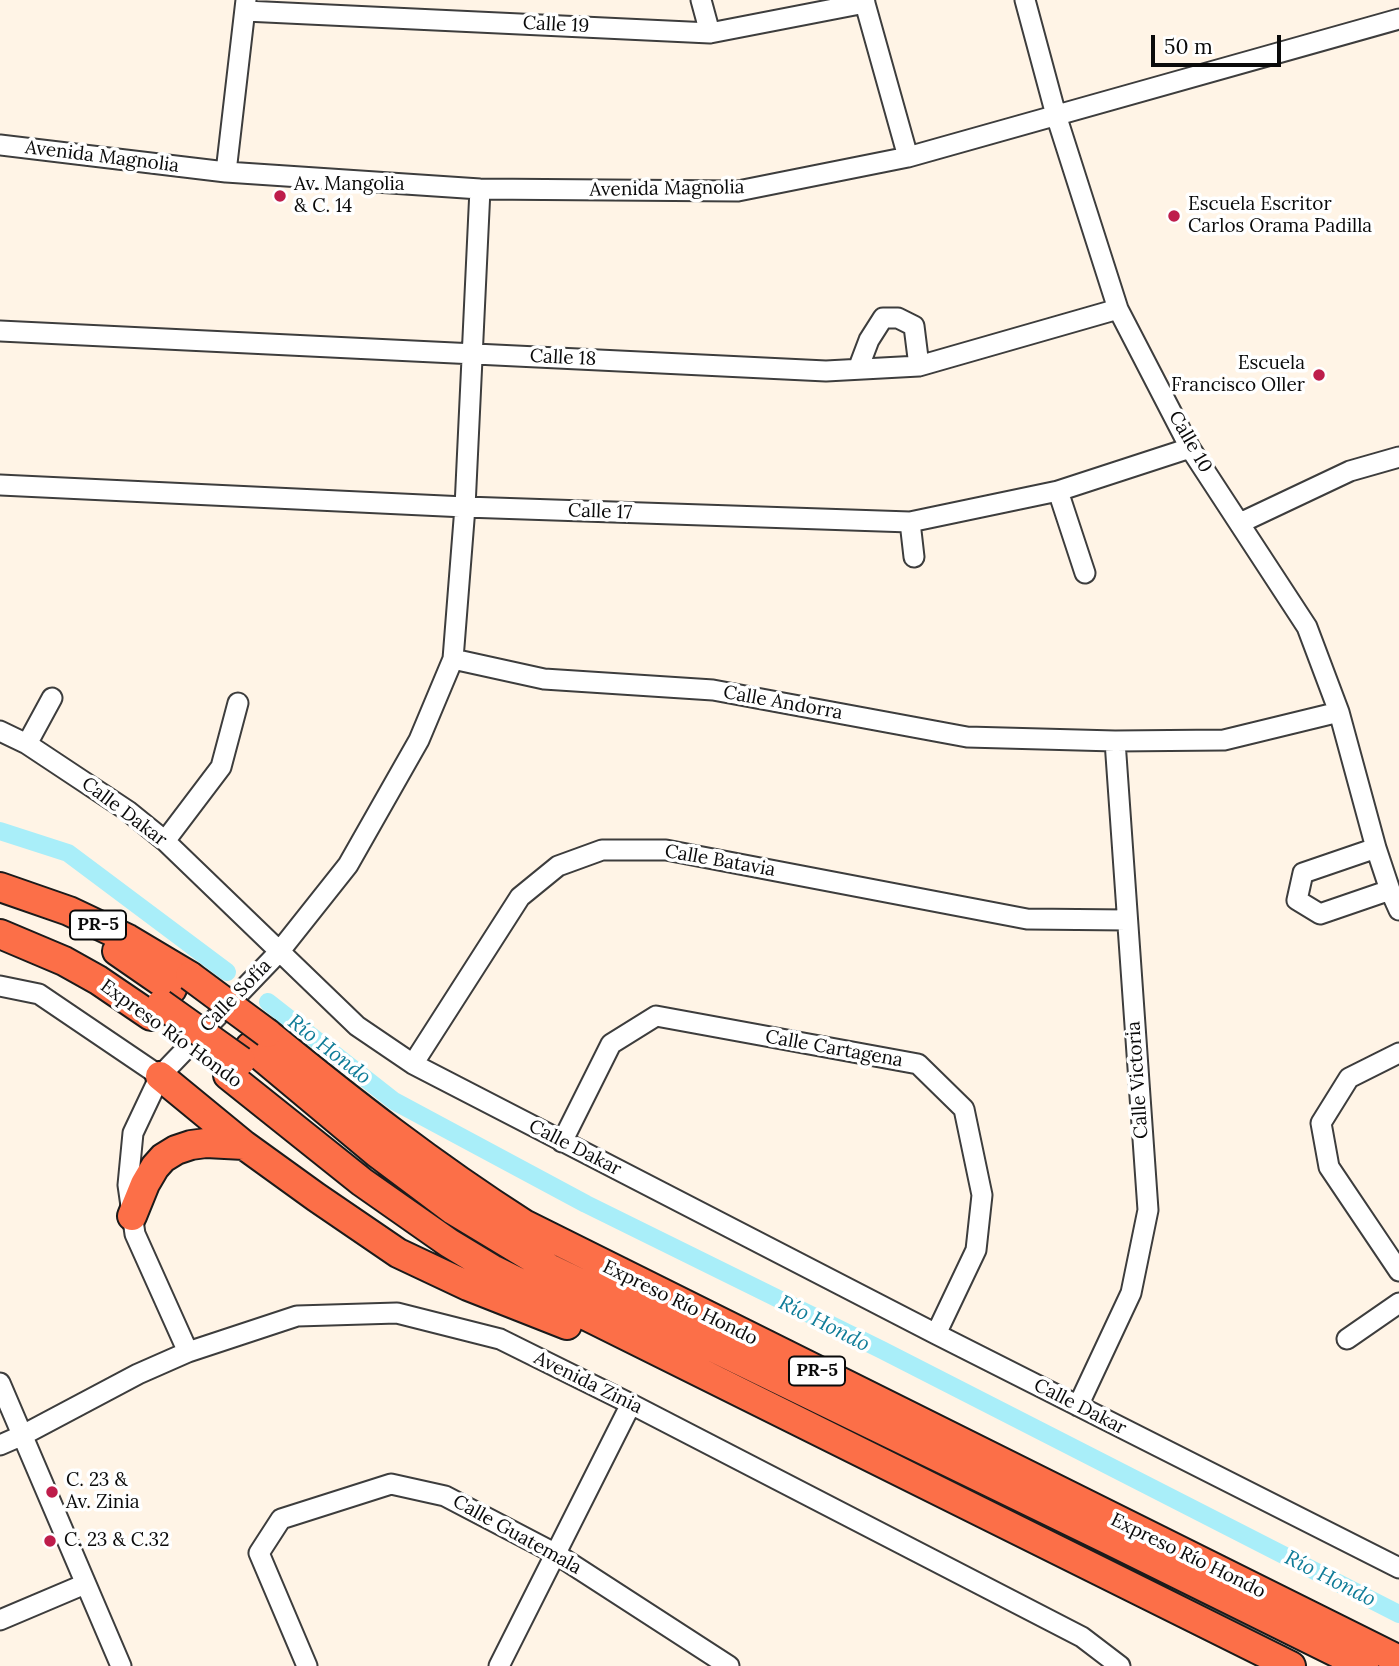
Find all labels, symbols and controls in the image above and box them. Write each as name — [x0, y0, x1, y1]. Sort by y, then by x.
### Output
street label: Calle 19 — [522, 12, 590, 38]
scale bar — [1154, 21, 1284, 65]
text: 50 m — [1164, 33, 1213, 60]
street label: Avenida Magnolia — [24, 136, 180, 178]
place label: Av. Mangolia & C. 14 — [294, 174, 405, 218]
street label: Avenida Magnolia — [589, 176, 745, 202]
marker: Av. Mangolia & C. 14 — [272, 188, 288, 204]
place label: Escuela Escritor Carlos Orama Padilla — [1188, 194, 1372, 238]
marker: Escuela Escritor Carlos Orama Padilla — [1166, 208, 1182, 224]
street label: Calle 18 — [529, 345, 597, 371]
place label: Escuela Francisco Oller — [1171, 353, 1305, 397]
marker: Escuela Francisco Oller — [1311, 367, 1327, 383]
street label: Calle 10 — [1163, 407, 1217, 477]
street label: Calle 17 — [567, 499, 633, 525]
street label: Calle Andorra — [722, 681, 844, 725]
street label: Calle Dakar — [77, 773, 171, 851]
street label: Calle Batavia — [663, 840, 777, 882]
road number: PR-5 — [70, 910, 126, 940]
street label: Calle Sofía — [196, 955, 276, 1037]
street label: Expreso Río Hondo — [96, 975, 246, 1093]
water label: Río Hondo — [282, 1010, 376, 1090]
street label: Calle Victoria — [1123, 1020, 1153, 1140]
street label: Calle Cartagena — [763, 1026, 905, 1072]
street label: Calle Dakar — [525, 1115, 625, 1181]
street label: Expreso Río Hondo — [599, 1256, 761, 1350]
water label: Río Hondo — [774, 1290, 874, 1358]
street label: Avenida Zinia — [530, 1347, 646, 1419]
road number: PR-5 — [789, 1356, 845, 1386]
street label: Calle Dakar — [1030, 1374, 1130, 1440]
place label: C. 23 & Av. Zinia — [66, 1470, 140, 1514]
marker: C. 23 & Av. Zinia — [44, 1484, 60, 1500]
street label: Calle Guatemala — [449, 1490, 585, 1580]
street label: Expreso Río Hondo — [1107, 1509, 1269, 1603]
place label: C. 23 & C.32 — [64, 1530, 169, 1552]
marker: C. 23 & C.32 — [42, 1533, 58, 1549]
water label: Río Hondo — [1280, 1545, 1380, 1613]

